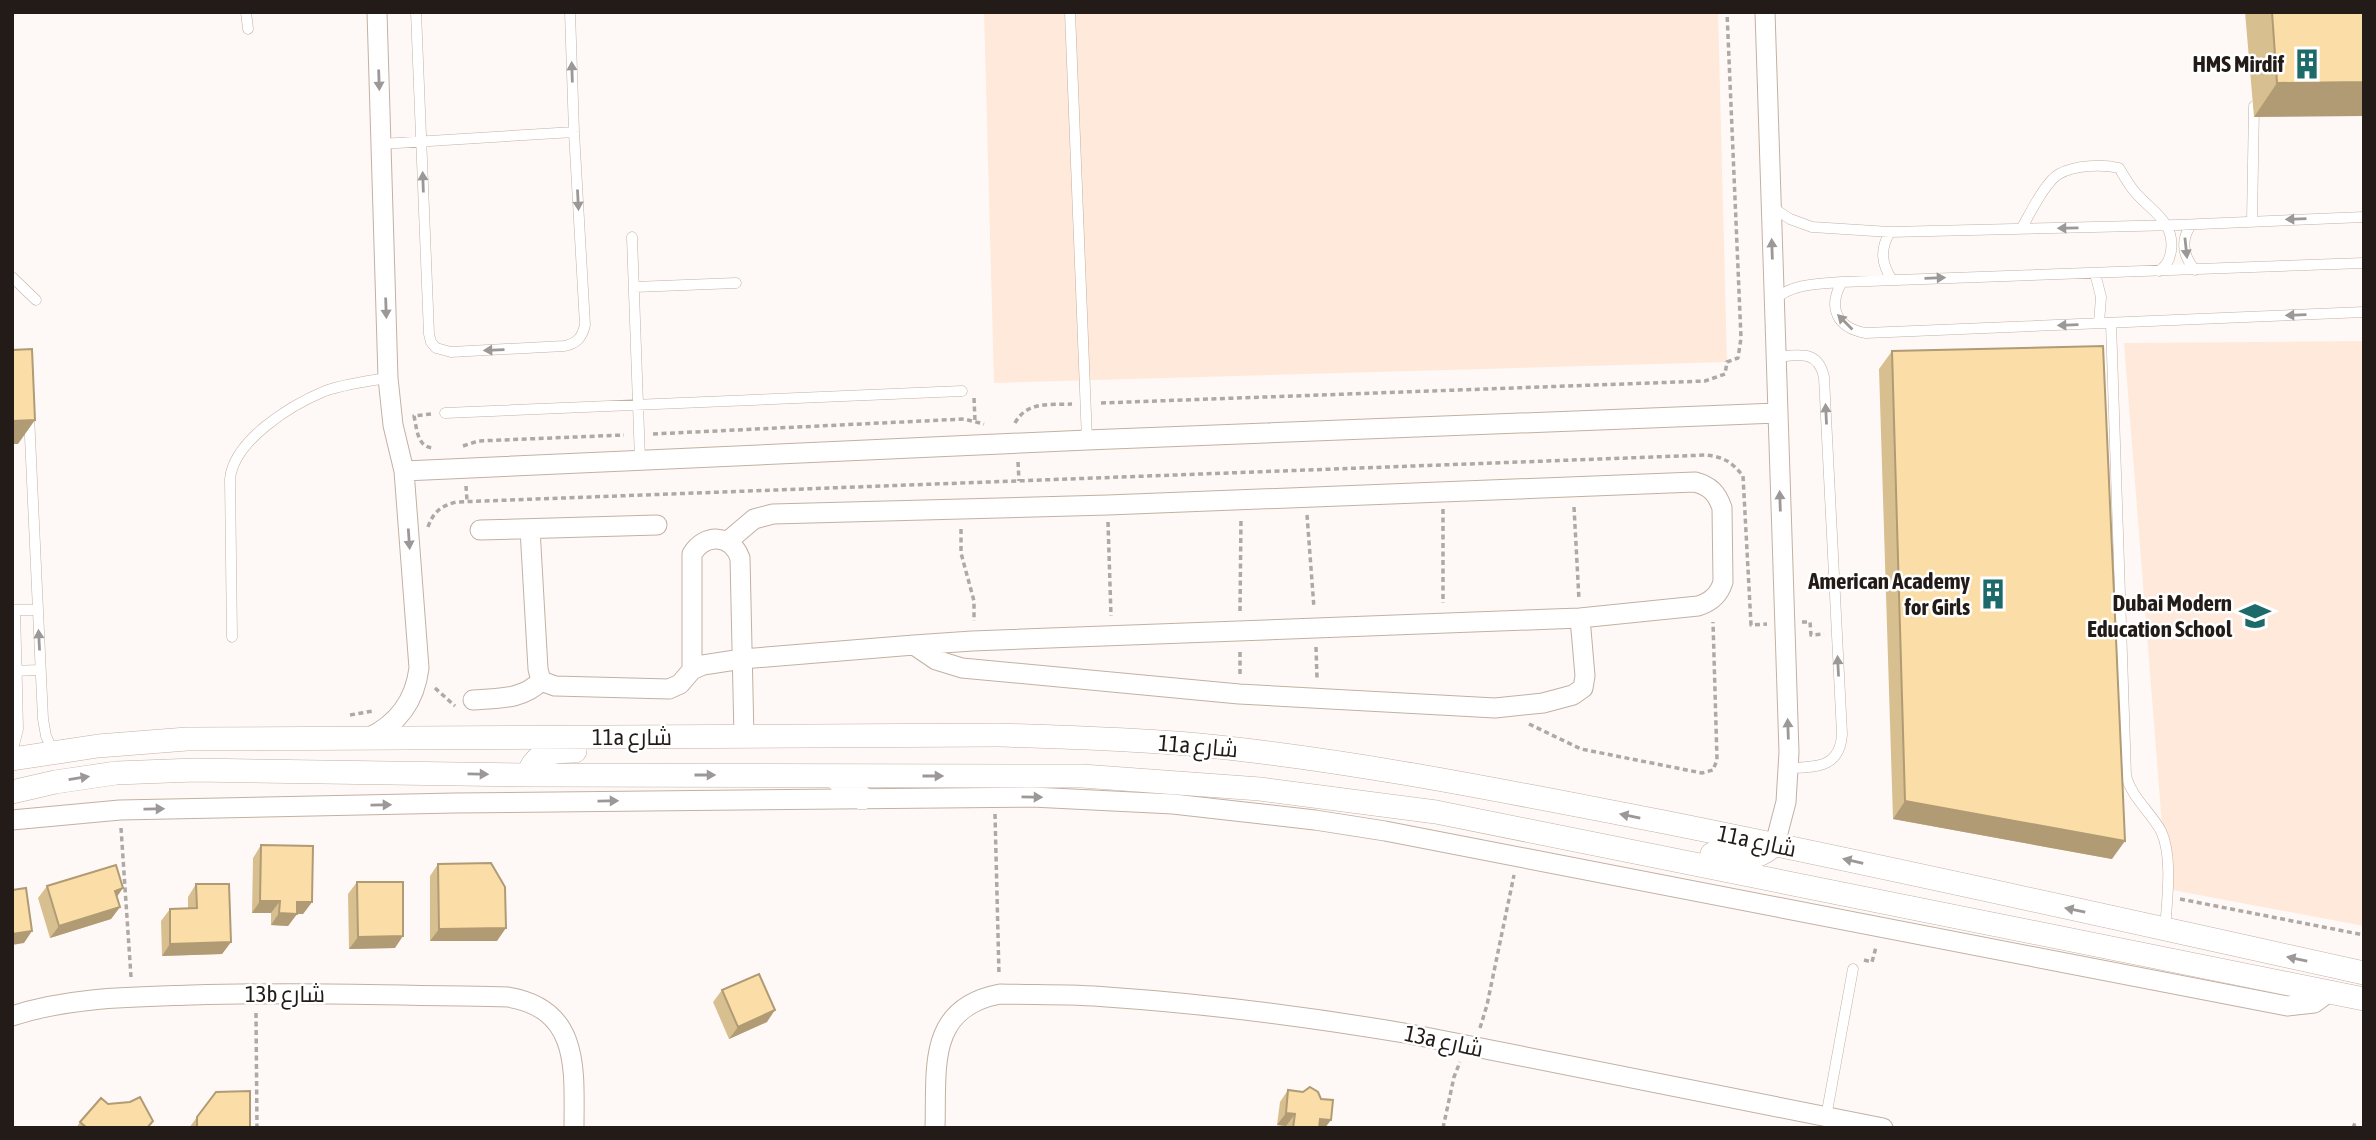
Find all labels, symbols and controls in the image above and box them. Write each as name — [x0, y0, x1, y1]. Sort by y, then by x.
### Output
building icon: HMS Mirdif — [2290, 47, 2324, 81]
place label: HMS Mirdif — [2192, 51, 2285, 77]
one-way arrow — [566, 61, 577, 83]
one-way arrow — [373, 70, 384, 92]
one-way arrow — [418, 171, 429, 193]
one-way arrow — [572, 190, 583, 212]
one-way arrow — [2284, 214, 2306, 225]
one-way arrow — [2057, 222, 2079, 233]
one-way arrow — [2181, 237, 2192, 259]
one-way arrow — [1766, 238, 1778, 260]
one-way arrow — [1925, 273, 1947, 284]
one-way arrow — [381, 297, 392, 319]
one-way arrow — [2284, 310, 2306, 321]
one-way arrow — [1837, 313, 1853, 330]
one-way arrow — [2057, 319, 2079, 330]
one-way arrow — [483, 344, 505, 355]
one-way arrow — [1821, 403, 1832, 425]
one-way arrow — [1774, 490, 1785, 512]
one-way arrow — [404, 528, 415, 550]
place label: American Academy for Girls — [1807, 568, 1971, 620]
building icon: American Academy for Girls — [1976, 577, 2010, 611]
place label: Dubai Modern Education School — [2087, 590, 2233, 642]
school or university icon: Dubai Modern Education School — [2238, 599, 2272, 633]
one-way arrow — [33, 629, 44, 651]
one-way arrow — [1833, 655, 1844, 677]
one-way arrow — [1782, 717, 1793, 739]
street label: 11a شارع — [592, 724, 672, 753]
street label: 11a شارع — [1157, 730, 1239, 765]
one-way arrow — [467, 769, 489, 780]
one-way arrow — [694, 769, 716, 781]
one-way arrow — [922, 770, 944, 782]
one-way arrow — [68, 772, 90, 783]
one-way arrow — [1021, 791, 1043, 803]
one-way arrow — [598, 795, 620, 807]
one-way arrow — [370, 799, 392, 810]
one-way arrow — [143, 804, 165, 815]
one-way arrow — [1619, 810, 1641, 821]
street label: 11a شارع — [1715, 820, 1799, 865]
one-way arrow — [1842, 856, 1864, 867]
one-way arrow — [2064, 904, 2086, 915]
one-way arrow — [2286, 953, 2308, 964]
street label: 13b شارع — [245, 981, 325, 1010]
street label: 13a شارع — [1402, 1020, 1486, 1065]

